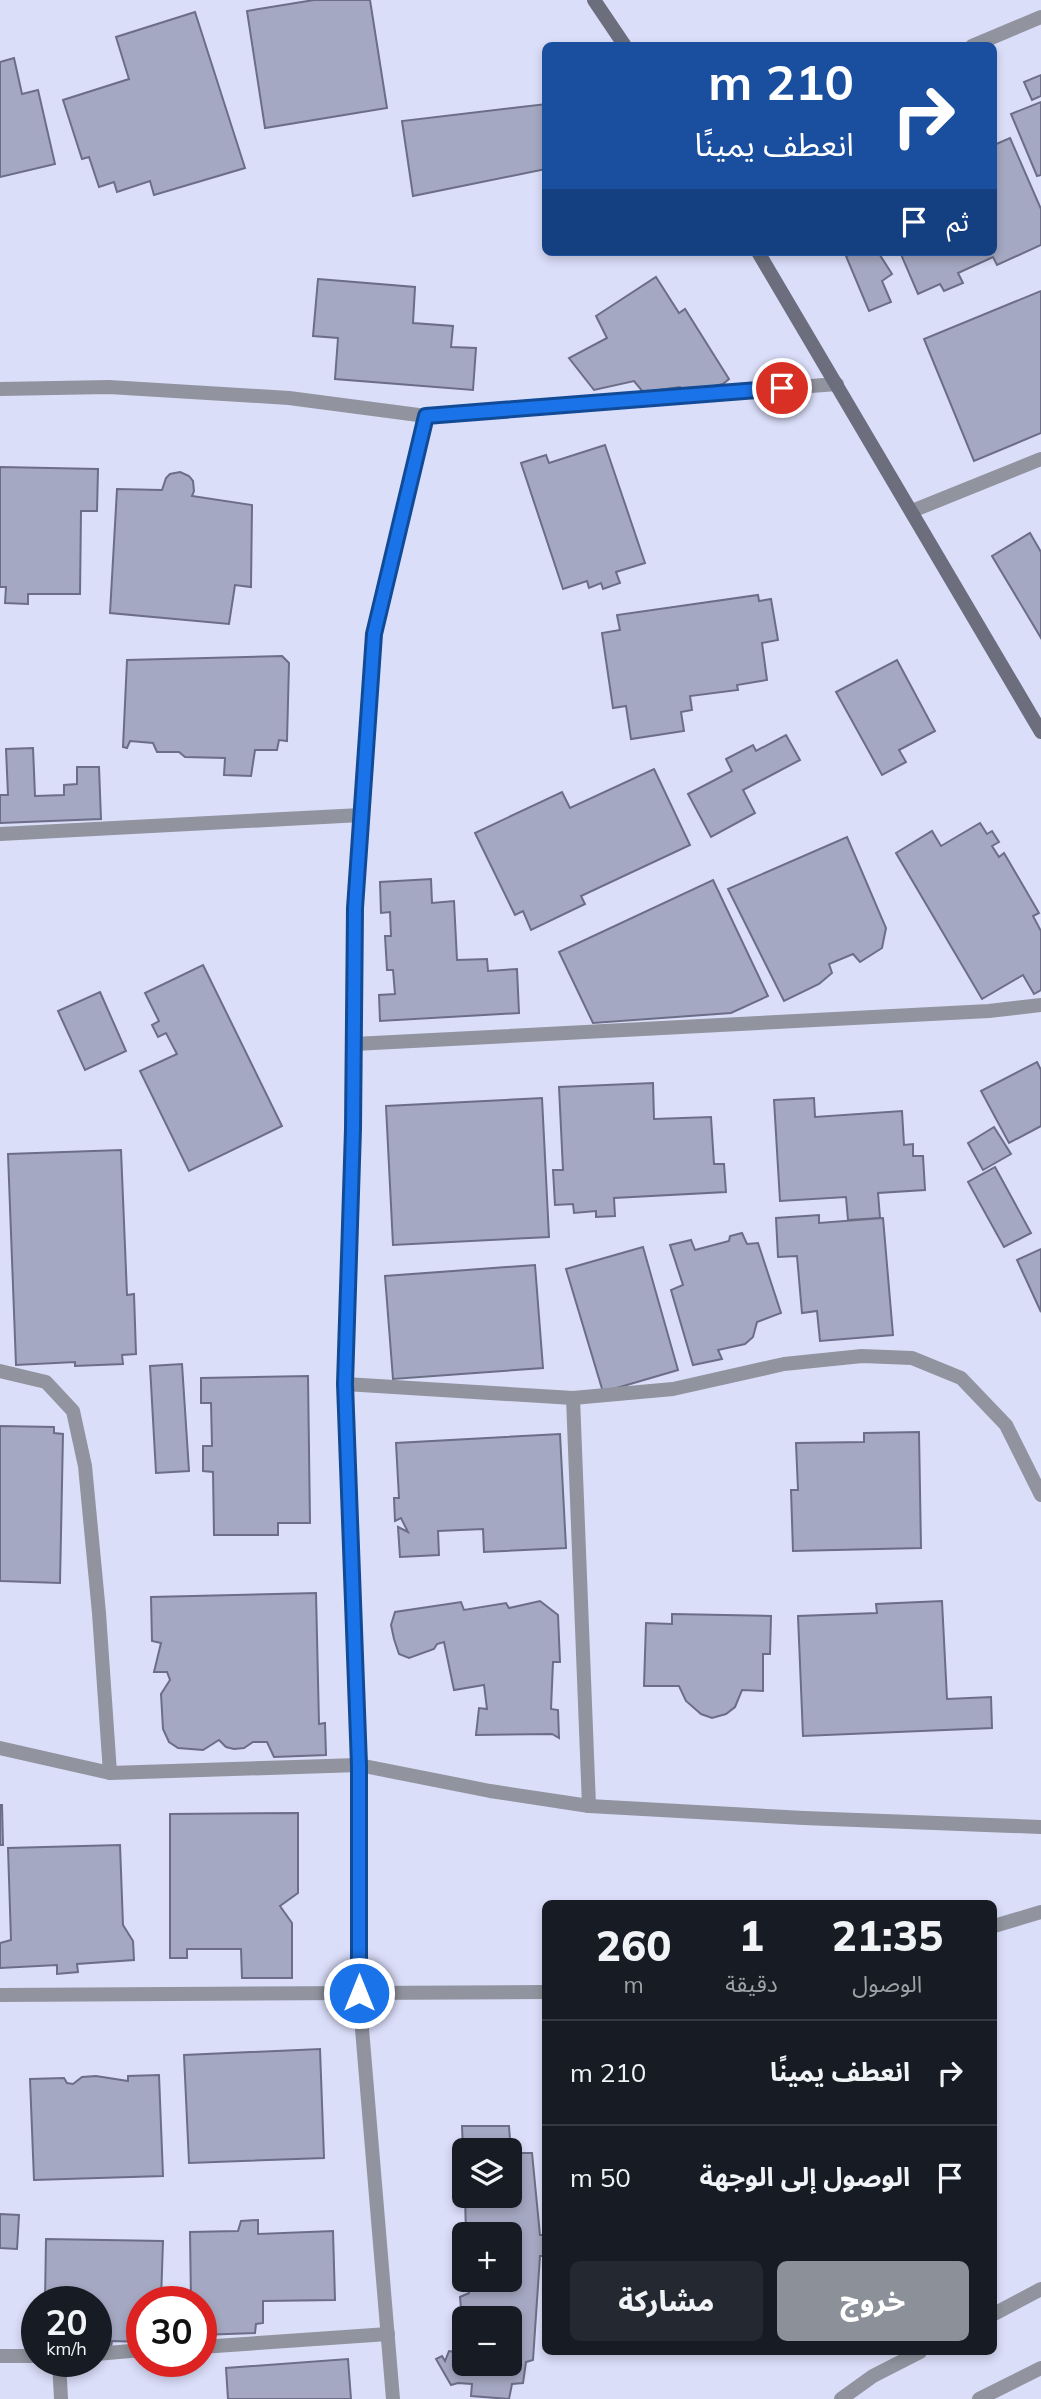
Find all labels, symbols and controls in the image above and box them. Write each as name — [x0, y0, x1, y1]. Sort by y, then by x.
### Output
text: 210 m — [708, 51, 854, 112]
icon: right — [878, 70, 969, 161]
text: انعطف يمينًا — [695, 124, 854, 164]
icon: arrive — [895, 203, 933, 241]
text: ثم — [947, 205, 969, 238]
pin — [752, 358, 812, 418]
icon: arrive — [763, 369, 801, 407]
text: 1 — [739, 1909, 764, 1962]
text: 21:35 — [831, 1909, 943, 1962]
text: 260 — [596, 1919, 671, 1972]
position arrow — [322, 1956, 396, 2030]
text: دقيقة — [725, 1969, 778, 1998]
text: الوصول — [852, 1969, 922, 1998]
text: m — [624, 1970, 644, 1999]
icon: right — [931, 2054, 969, 2092]
text: انعطف يمينًا — [770, 2055, 910, 2088]
text: 210 m — [570, 2056, 646, 2089]
map controls — [452, 2138, 522, 2376]
button: layers — [452, 2138, 522, 2208]
icon: arrive — [931, 2159, 969, 2197]
text: الوصول إلى الوجهة — [699, 2160, 910, 2193]
text: 50 m — [570, 2161, 631, 2194]
button: + — [452, 2222, 522, 2292]
button: مشاركة — [570, 2261, 763, 2341]
button: خروج — [777, 2261, 969, 2341]
speed limit sign: 30 — [126, 2286, 217, 2377]
text: 20 — [45, 2300, 88, 2344]
button: − — [452, 2306, 522, 2376]
text: km/h — [46, 2337, 87, 2360]

